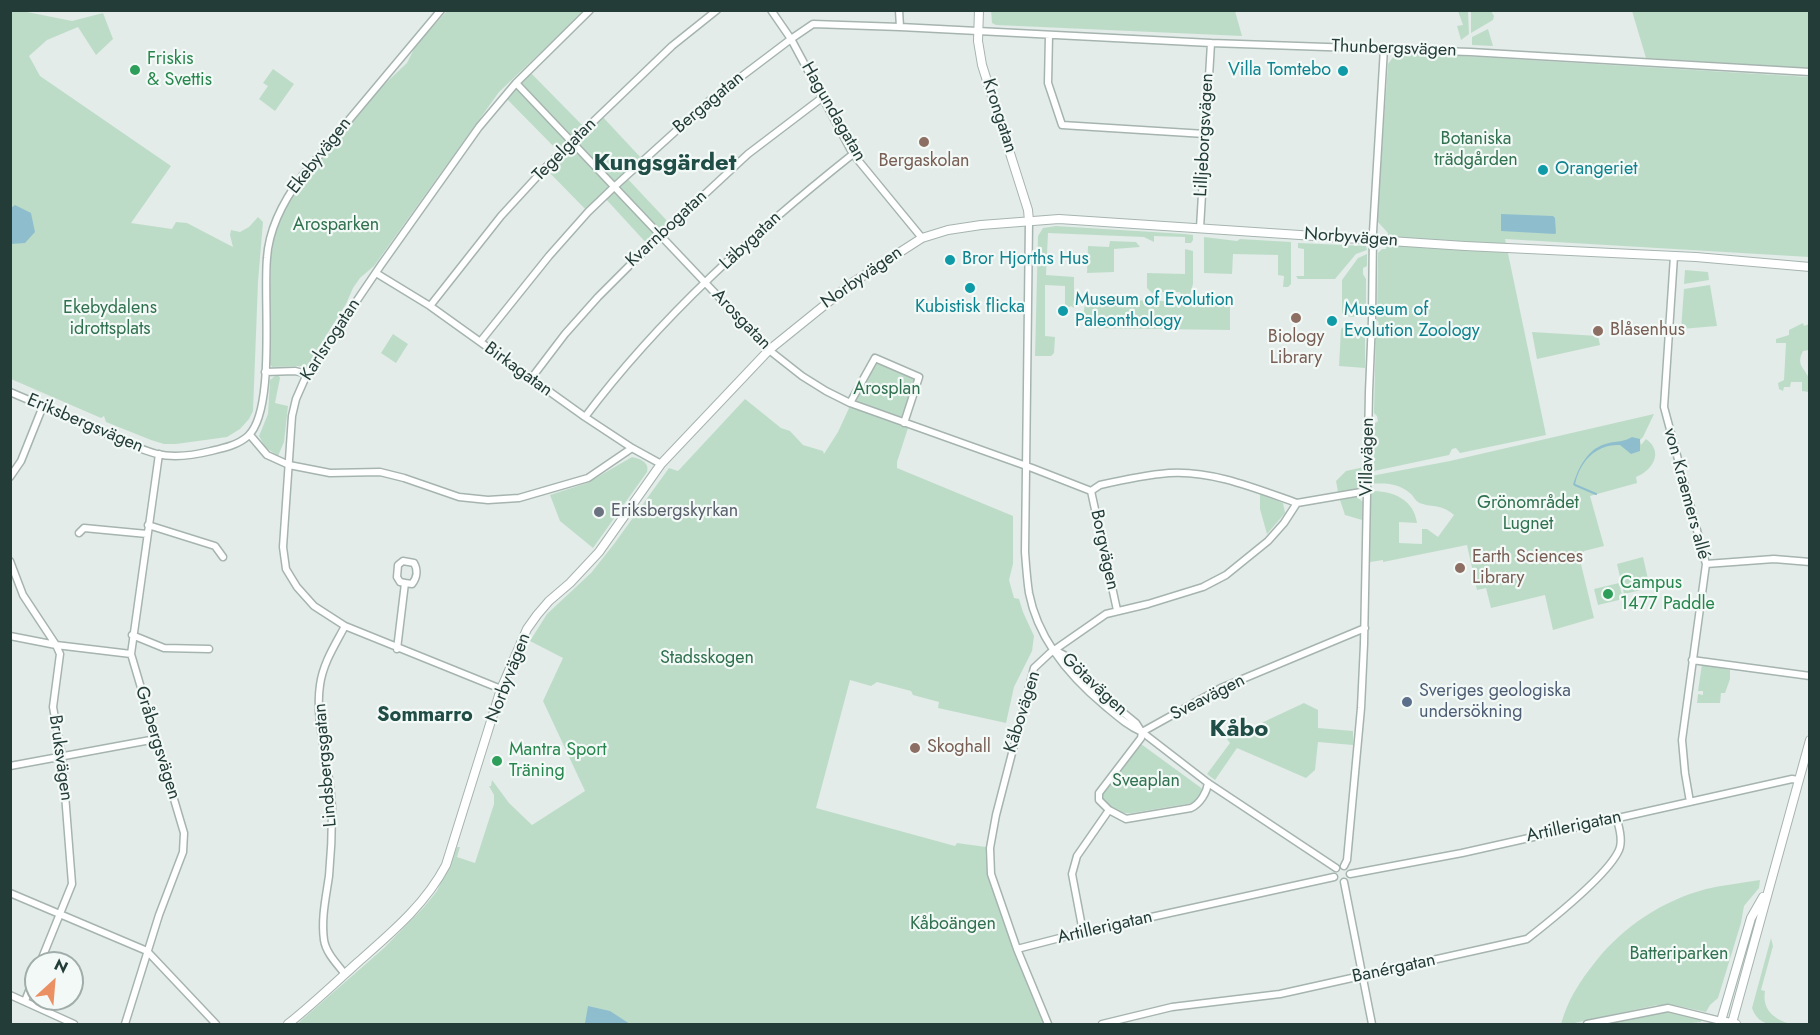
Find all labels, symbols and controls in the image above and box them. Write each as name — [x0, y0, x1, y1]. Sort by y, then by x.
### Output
street label: Thunbergsvägen — [1331, 36, 1457, 62]
place label: Friskis & Svettis — [147, 49, 212, 92]
street label: Hagundagatan — [796, 59, 870, 165]
place label: Villa Tomtebo — [1228, 60, 1331, 82]
marker: Friskis & Svettis — [128, 63, 142, 77]
marker: Villa Tomtebo — [1336, 64, 1350, 78]
street label: Bergagatan — [669, 67, 749, 139]
street label: Lilljeborgsvägen — [1191, 73, 1219, 197]
street label: Krongatan — [977, 76, 1021, 156]
street label: Ekebyvägen — [284, 114, 356, 198]
street label: Tegelgatan — [529, 114, 601, 186]
park label: Botaniska trädgården — [1434, 129, 1518, 172]
marker: Bergaskolan — [917, 135, 931, 149]
district label: Kungsgärdet — [594, 150, 736, 178]
place label: Bergaskolan — [878, 151, 970, 173]
place label: Orangeriet — [1555, 159, 1637, 181]
marker: Orangeriet — [1536, 163, 1550, 177]
street label: Kvarnbogatan — [622, 186, 712, 272]
street label: Läbygatan — [716, 207, 786, 275]
park label: Arosparken — [293, 215, 379, 237]
street label: Norbyvägen — [1303, 224, 1399, 252]
street label: Norbyvägen — [817, 242, 907, 314]
place label: Bror Hjorths Hus — [962, 249, 1089, 271]
marker: Bror Hjorths Hus — [943, 253, 957, 267]
marker: Kubistisk flicka — [963, 281, 977, 295]
street label: Arosgatan — [707, 285, 775, 355]
place label: Museum of Evolution Paleonthology — [1075, 290, 1234, 332]
street label: Karlsrogatan — [296, 295, 366, 385]
place label: Kubistisk flicka — [915, 297, 1025, 319]
park label: Ekebydalens idrottsplats — [63, 298, 157, 340]
place label: Museum of Evolution Zoology — [1344, 300, 1480, 342]
marker: Museum of Evolution Paleonthology — [1056, 304, 1070, 318]
marker: Biology Library — [1289, 311, 1303, 325]
marker: Museum of Evolution Zoology — [1325, 314, 1339, 328]
place label: Blåsenhus — [1610, 320, 1685, 342]
marker: Blåsenhus — [1591, 324, 1605, 338]
place label: Biology Library — [1268, 327, 1324, 370]
street label: Birkagatan — [480, 338, 556, 402]
park label: Arosplan — [853, 379, 921, 401]
street label: Eriksbergsvägen — [24, 390, 146, 458]
street label: Villavägen — [1357, 417, 1379, 497]
street label: von Kraemers allé — [1658, 426, 1714, 562]
park label: Grönområdet Lugnet — [1477, 493, 1579, 536]
place label: Eriksbergskyrkan — [611, 501, 738, 523]
marker: Eriksbergskyrkan — [592, 505, 606, 519]
street label: Borgvägen — [1085, 508, 1123, 592]
place label: Earth Sciences Library — [1472, 547, 1583, 590]
marker: Earth Sciences Library — [1453, 561, 1467, 575]
place label: Campus 1477 Paddle — [1620, 573, 1715, 616]
marker: Campus 1477 Paddle — [1601, 587, 1615, 601]
street label: Norbyvägen — [482, 630, 536, 726]
park label: Stadsskogen — [660, 648, 754, 670]
street label: Götavägen — [1057, 649, 1131, 721]
street label: Kåbovägen — [1000, 669, 1046, 755]
street label: Sveavägen — [1167, 670, 1249, 726]
place label: Sveriges geologiska undersökning — [1419, 681, 1571, 724]
street label: Gråbergsvägen — [130, 684, 184, 802]
marker: Sveriges geologiska undersökning — [1400, 695, 1414, 709]
street label: Lindsbergsgatan — [310, 702, 342, 828]
district label: Sommarro — [377, 704, 473, 728]
street label: Bruksvägen — [43, 714, 77, 802]
district label: Kåbo — [1210, 716, 1268, 744]
place label: Skoghall — [927, 737, 991, 759]
place label: Mantra Sport Träning — [509, 740, 607, 783]
marker: Skoghall — [908, 741, 922, 755]
marker: Mantra Sport Träning — [490, 754, 504, 768]
park label: Sveaplan — [1112, 771, 1180, 793]
street label: Artillerigatan — [1524, 806, 1624, 848]
street label: Artillerigatan — [1055, 907, 1155, 949]
park label: Kåboängen — [910, 914, 996, 936]
park label: Batteriparken — [1630, 944, 1728, 966]
street label: Banérgatan — [1350, 950, 1438, 988]
north arrow — [24, 951, 84, 1011]
text: N — [50, 953, 72, 979]

